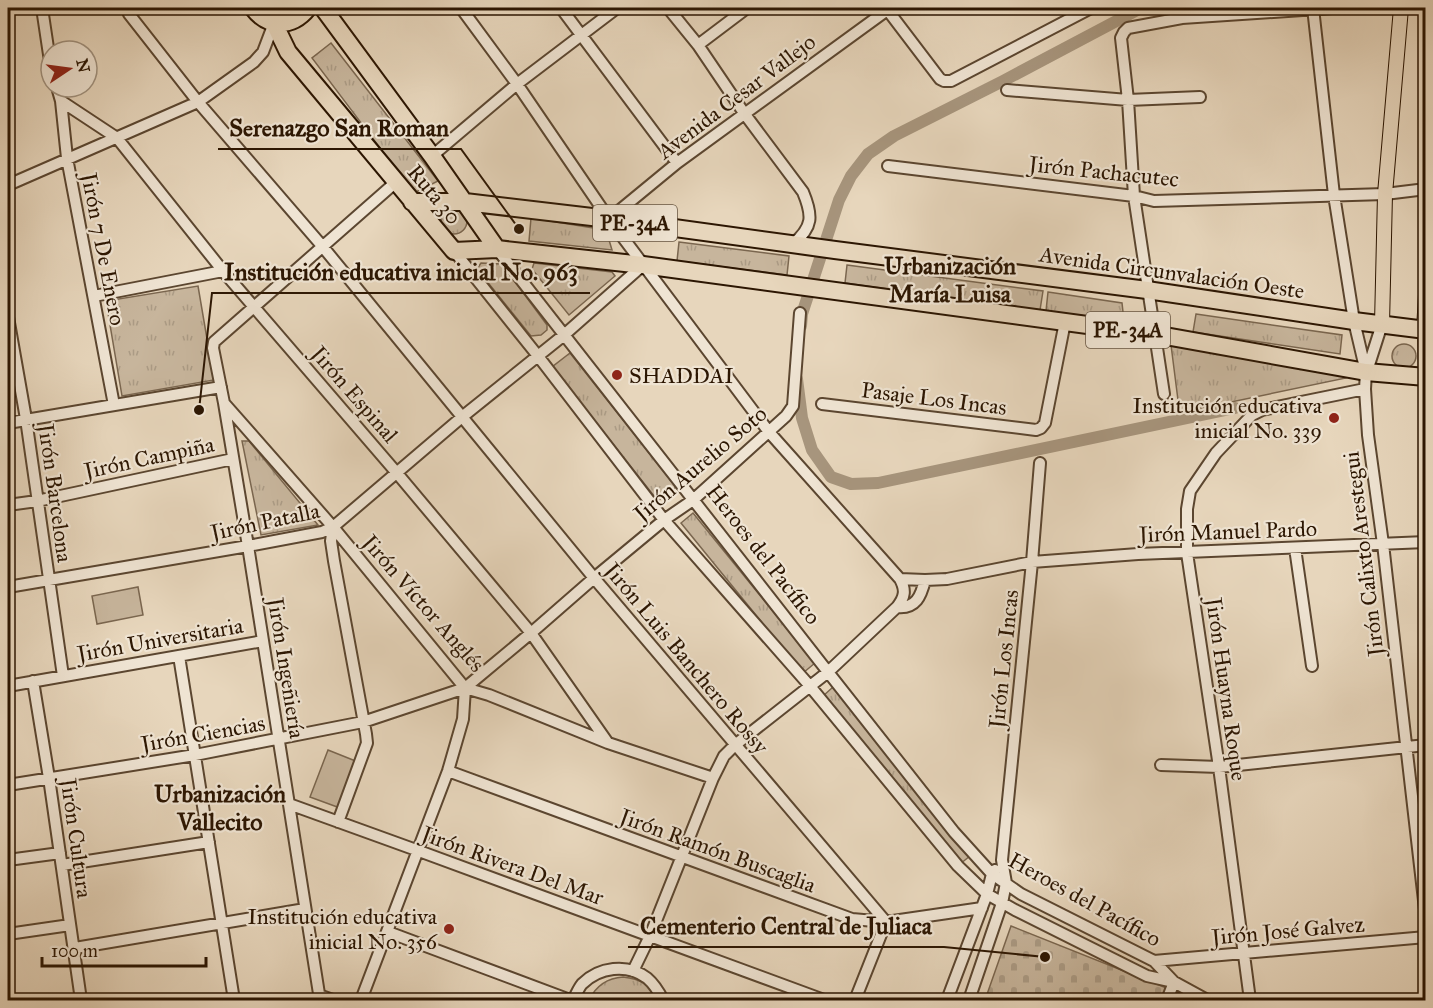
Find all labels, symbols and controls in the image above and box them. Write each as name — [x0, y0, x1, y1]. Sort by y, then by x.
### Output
street label: Avenida Cesar Vallejo — [651, 28, 821, 165]
north arrow — [39, 39, 99, 99]
text: N — [72, 57, 94, 75]
callout: Serenazgo San Roman — [218, 107, 461, 149]
text: Serenazgo San Roman — [229, 113, 449, 143]
street label: Jirón Pachacutec — [1026, 150, 1180, 193]
street label: Ruta 30 — [402, 159, 468, 230]
street label: Jirón 7 De Enero — [75, 169, 132, 328]
road number: PE-34A — [593, 205, 677, 241]
street label: Avenida Circunvalación Oeste — [1037, 240, 1306, 304]
callout: Institución educativa inicial No. 963 — [212, 251, 590, 293]
district label: Urbanización María Luisa — [884, 251, 1016, 309]
text: Institución educativa inicial No. 963 — [224, 257, 578, 287]
road number: PE-34A — [1086, 312, 1170, 348]
street label: Jirón Espinal — [304, 339, 404, 448]
place label: SHADDAI — [629, 362, 734, 389]
marker: SHADDAI — [610, 368, 624, 382]
street label: Pasaje Los Incas — [860, 376, 1008, 421]
place label: Institución educativa inicial No. 339 — [1132, 392, 1323, 444]
street label: Jirón Aurelio Soto — [627, 400, 772, 528]
marker: Institución educativa inicial No. 339 — [1327, 411, 1341, 425]
street label: Jirón Barcelona — [32, 420, 79, 565]
street label: Jirón Campiña — [80, 430, 217, 485]
street label: Jirón Calixto Arestegui — [1338, 450, 1390, 660]
street label: Heroes del Pacífico — [701, 479, 827, 630]
street label: Jirón Patalla — [206, 497, 323, 547]
street label: Jirón Manuel Pardo — [1136, 515, 1318, 548]
street label: Jirón Víctor Anglés — [355, 528, 491, 677]
street label: Jirón Luis Banchero Rossy — [597, 556, 775, 760]
street label: Jirón Los Incas — [983, 588, 1024, 732]
street label: Jirón Ingeñiería — [262, 594, 311, 741]
street label: Jirón Huayna Roque — [1200, 594, 1253, 782]
street label: Jirón Universitaria — [73, 612, 246, 668]
street label: Jirón Ciencias — [137, 709, 267, 758]
street label: Jirón Cultura — [54, 774, 98, 900]
district label: Urbanización Vallecito — [154, 779, 286, 837]
street label: Jirón Ramón Buscaglia — [614, 802, 820, 899]
street label: Jirón Rivera Del Mar — [416, 819, 608, 911]
street label: Heroes del Pacífico — [1004, 846, 1166, 953]
place label: Institución educativa inicial No. 356 — [247, 903, 438, 955]
callout: Cementerio Central de Juliaca — [628, 905, 944, 947]
street label: Jirón José Galvez — [1209, 910, 1366, 951]
text: Cementerio Central de Juliaca — [640, 911, 933, 941]
marker: Institución educativa inicial No. 356 — [442, 922, 456, 936]
scale bar — [42, 930, 206, 968]
text: 100 m — [51, 940, 98, 962]

